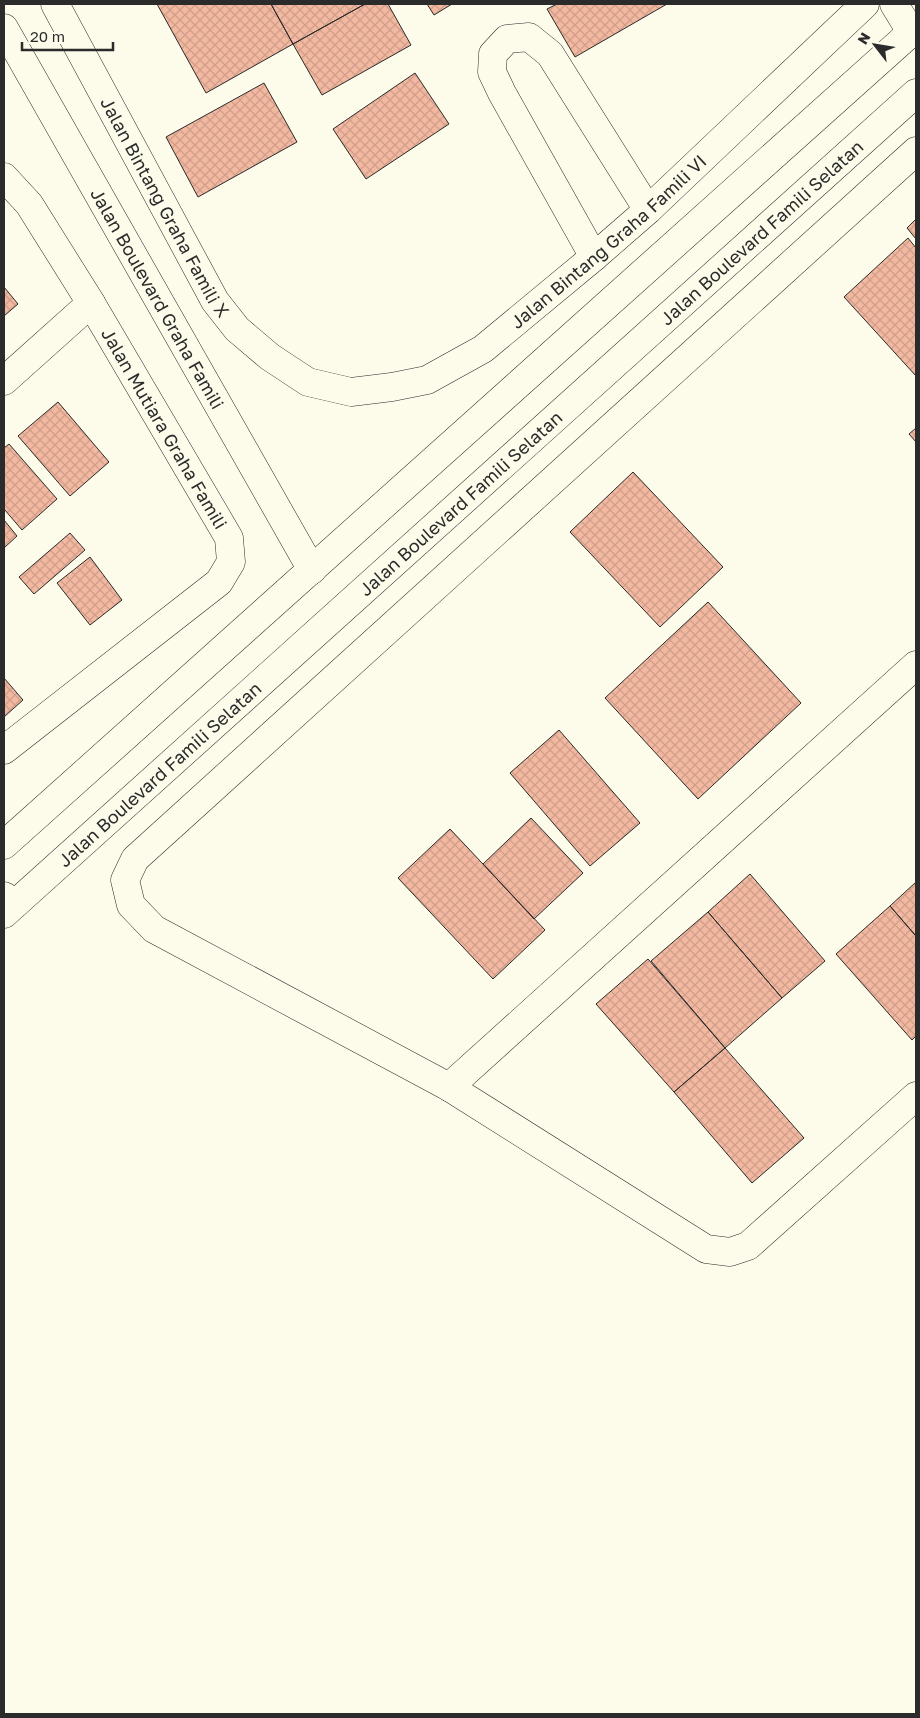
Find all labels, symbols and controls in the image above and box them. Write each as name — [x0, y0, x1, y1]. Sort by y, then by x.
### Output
scale bar — [22, 20, 114, 52]
north arrow — [850, 20, 900, 70]
text: 20 m — [30, 27, 65, 45]
text: N — [853, 29, 873, 47]
street label: Jalan Bintang Graha Famili X — [96, 93, 234, 321]
street label: Jalan Boulevard Famili Selatan — [655, 135, 867, 329]
street label: Jalan Bintang Graha Famili VI — [506, 150, 711, 333]
street label: Jalan Boulevard Graha Famili — [86, 184, 229, 413]
street label: Jalan Mutiara Graha Famili — [97, 324, 232, 533]
street label: Jalan Boulevard Famili Selatan — [354, 406, 566, 600]
street label: Jalan Boulevard Famili Selatan — [53, 677, 265, 871]

